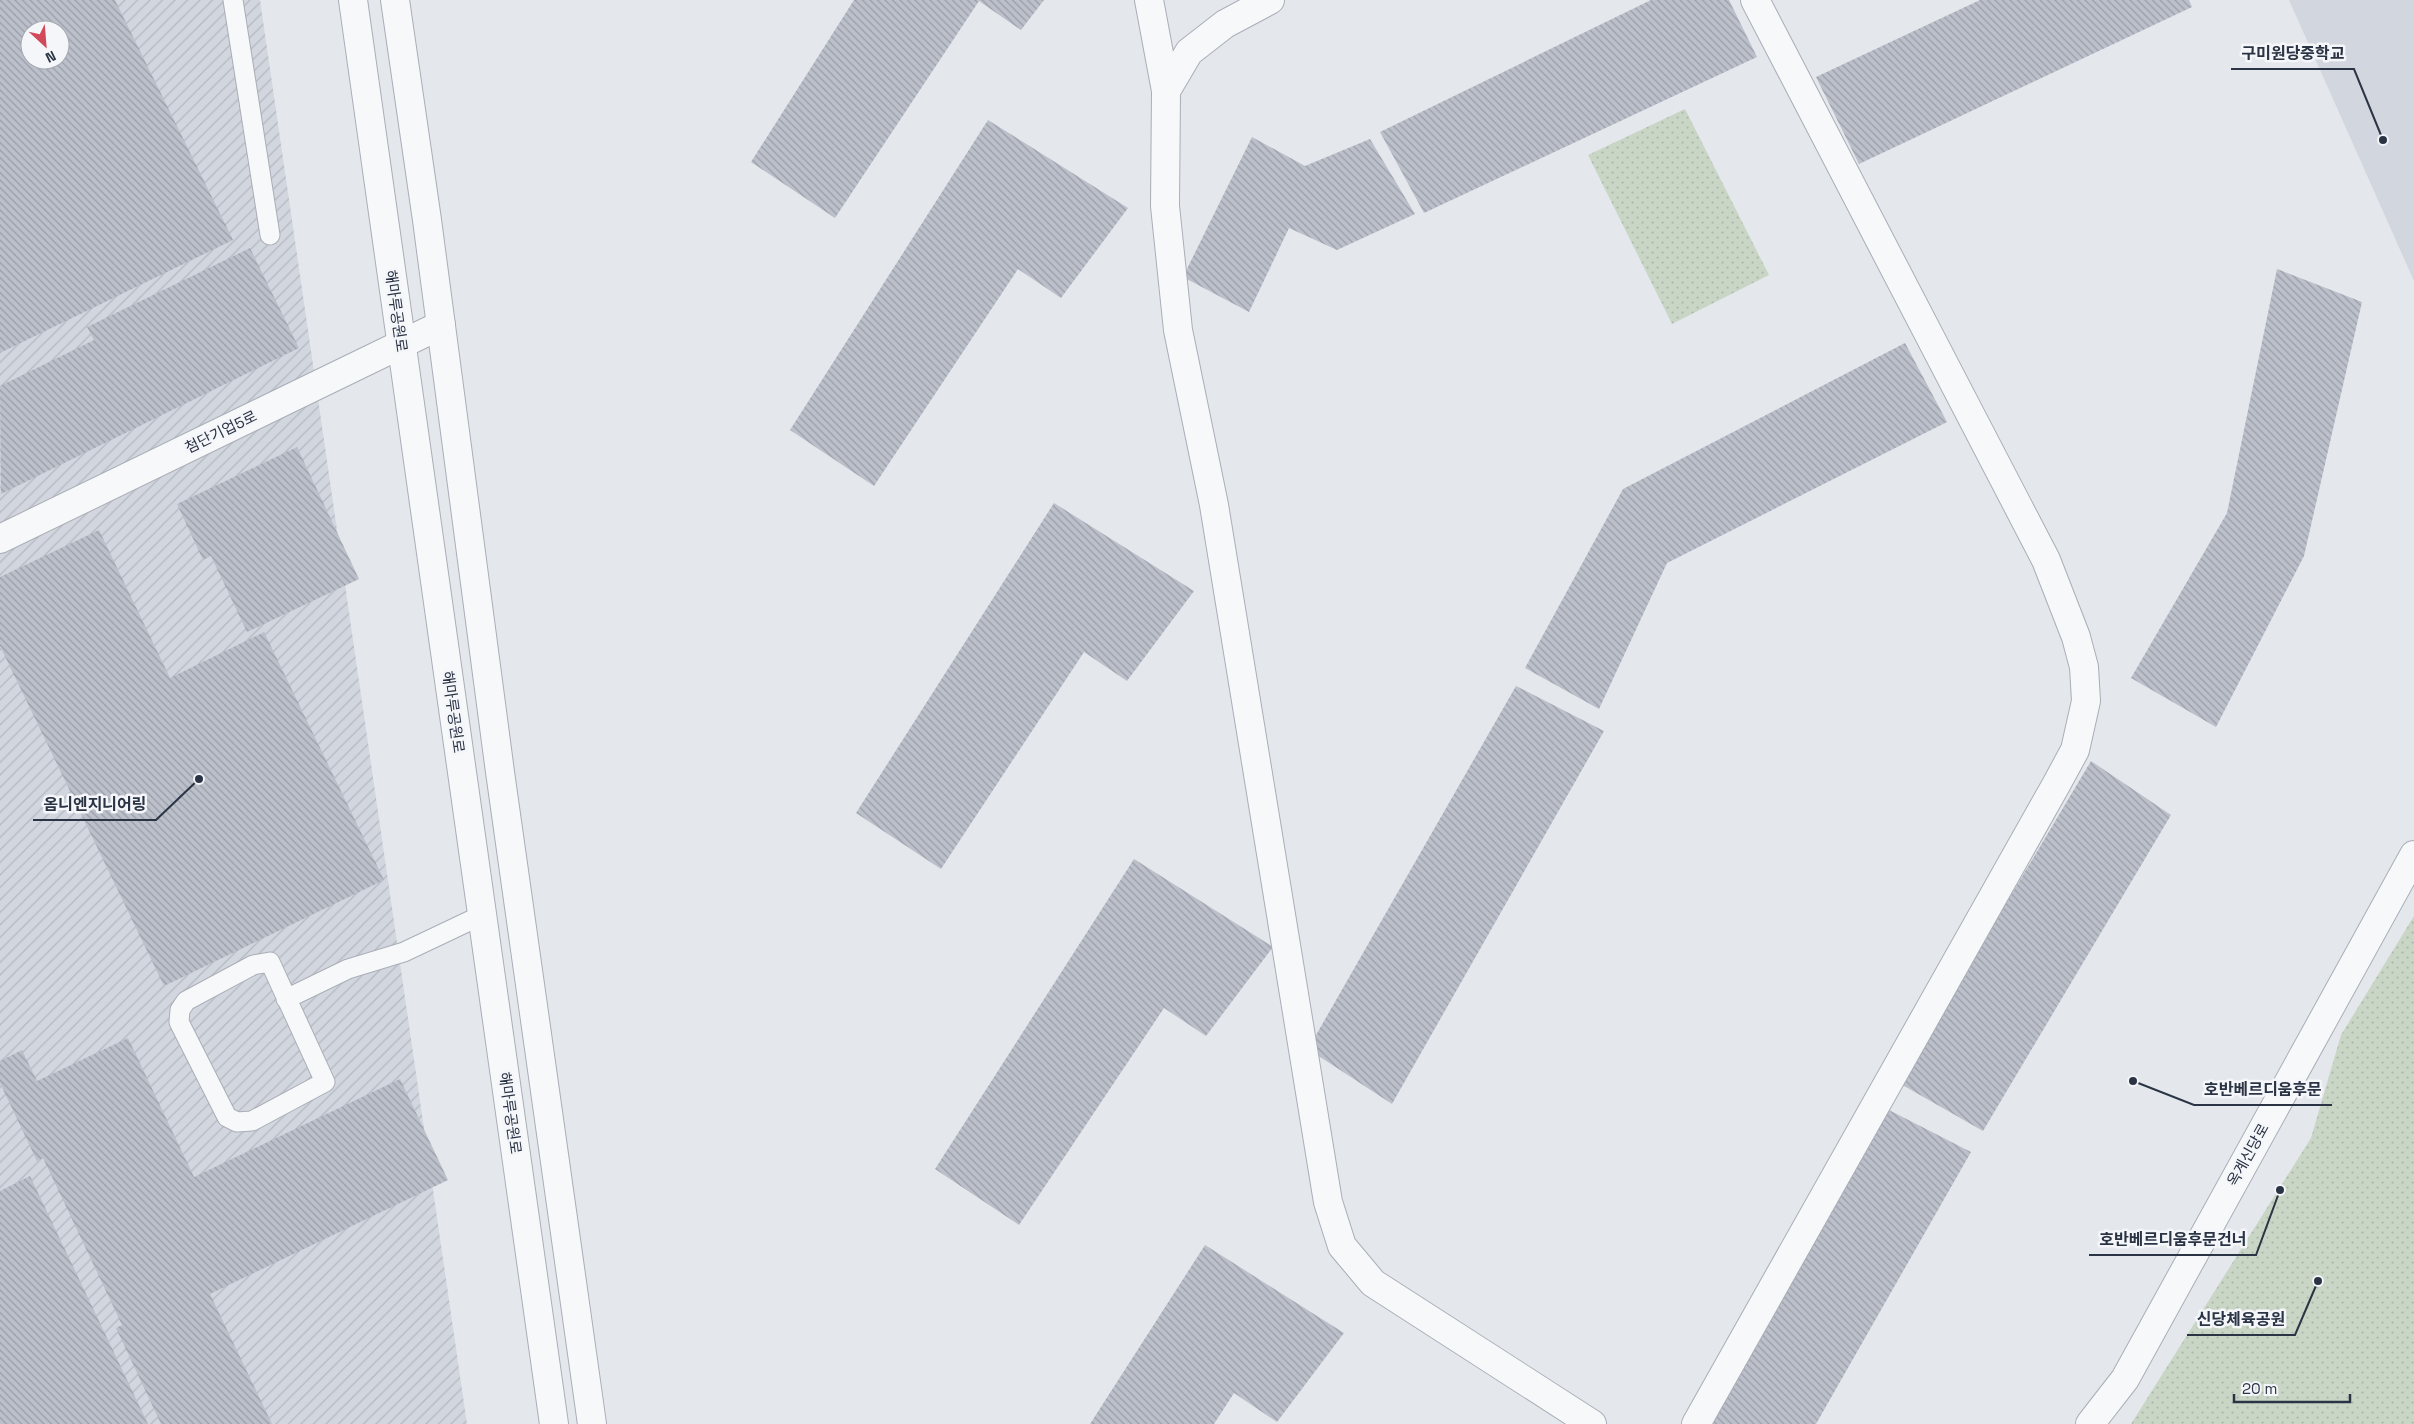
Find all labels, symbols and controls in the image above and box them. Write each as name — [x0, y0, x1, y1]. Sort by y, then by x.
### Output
north arrow — [20, 20, 70, 70]
callout: 구미원당중학교 — [2231, 38, 2354, 69]
text: 구미원당중학교 — [2241, 43, 2345, 64]
text: N — [43, 47, 59, 67]
street label: 해마루공원로 — [381, 269, 412, 353]
street label: 첨단기업5로 — [182, 406, 260, 457]
street label: 해마루공원로 — [438, 670, 469, 754]
callout: 옴니엔지니어링 — [33, 789, 156, 820]
text: 옴니엔지니어링 — [43, 794, 147, 815]
street label: 해마루공원로 — [495, 1071, 526, 1155]
callout: 호반베르디움후문 — [2194, 1074, 2332, 1105]
text: 호반베르디움후문 — [2204, 1079, 2322, 1100]
street label: 옥계신당로 — [2223, 1120, 2273, 1190]
callout: 호반베르디움후문건너 — [2089, 1224, 2256, 1255]
text: 호반베르디움후문건너 — [2099, 1229, 2247, 1250]
callout: 신당체육공원 — [2187, 1304, 2295, 1335]
text: 신당체육공원 — [2197, 1309, 2285, 1330]
scale bar — [2234, 1372, 2350, 1404]
text: 20 m — [2242, 1379, 2277, 1398]

